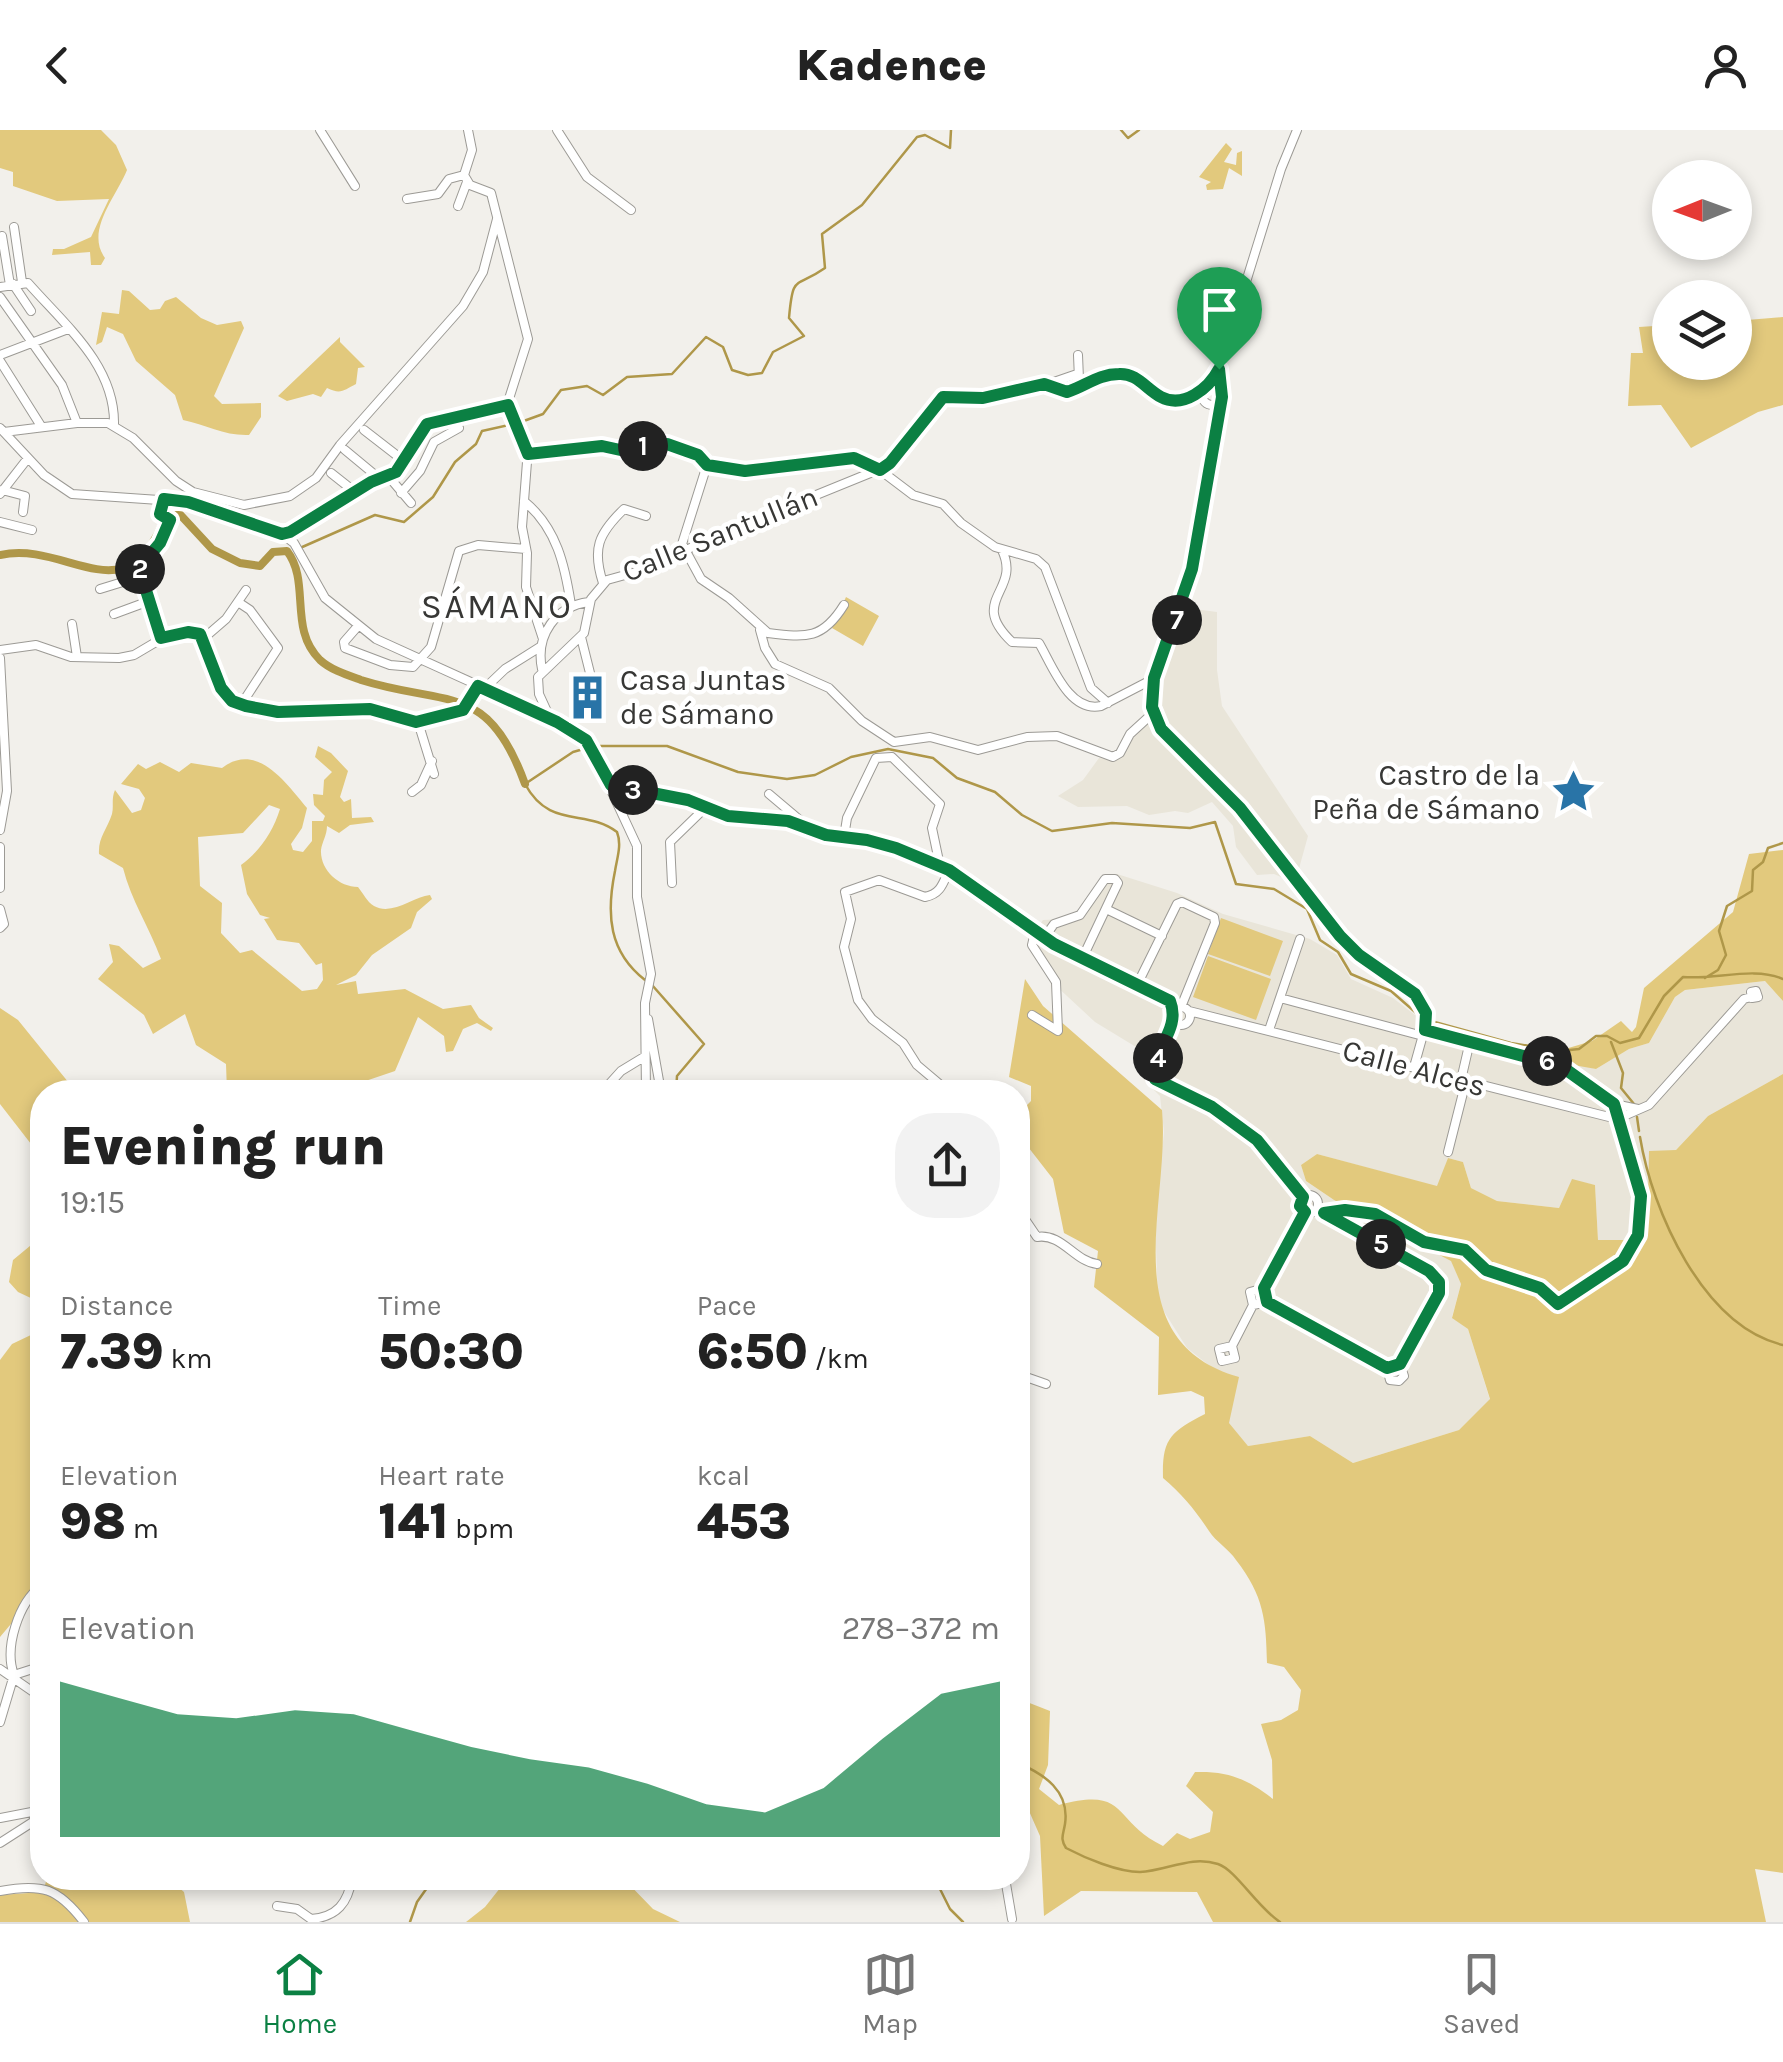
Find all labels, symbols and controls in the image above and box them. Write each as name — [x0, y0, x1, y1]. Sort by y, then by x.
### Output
icon: back — [30, 38, 85, 93]
icon: person — [1698, 38, 1753, 93]
text: Kadence — [796, 39, 987, 91]
north arrow — [1652, 160, 1752, 260]
map controls — [1652, 160, 1752, 380]
pin — [1177, 267, 1262, 370]
button: layers — [1652, 280, 1752, 380]
icon: arrive — [1192, 282, 1247, 337]
pin: 1 — [618, 421, 668, 471]
text: 1 — [638, 429, 648, 462]
street label: Calle Santullán — [617, 478, 823, 590]
pin: 2 — [115, 544, 165, 594]
text: 2 — [132, 552, 148, 585]
district label: SÁMANO — [421, 586, 573, 627]
pin: 7 — [1152, 595, 1202, 645]
text: 7 — [1170, 603, 1184, 636]
place label: Casa Juntas de Sámano — [620, 662, 786, 732]
building icon: Casa Juntas de Sámano — [563, 673, 611, 721]
place label: Castro de la Peña de Sámano — [1312, 757, 1540, 827]
pin: 3 — [608, 765, 658, 815]
place icon: Castro de la Peña de Sámano — [1549, 768, 1597, 816]
text: 3 — [624, 773, 642, 806]
street label: Calle Alces — [1339, 1032, 1489, 1104]
pin: 4 — [1133, 1033, 1183, 1083]
pin: 6 — [1522, 1036, 1572, 1086]
text: 4 — [1150, 1041, 1166, 1074]
text: 6 — [1539, 1044, 1556, 1077]
button: share — [895, 1113, 1000, 1218]
text: Evening run — [60, 1114, 386, 1178]
text: 19:15 — [60, 1184, 125, 1221]
pin: 5 — [1356, 1219, 1406, 1269]
text: 5 — [1373, 1227, 1389, 1260]
text: Distance — [60, 1289, 173, 1322]
text: Time — [378, 1289, 441, 1322]
text: Pace — [697, 1289, 756, 1322]
text: 7.39 — [60, 1322, 164, 1381]
text: 50:30 — [378, 1322, 524, 1381]
text: 6:50 — [697, 1322, 808, 1381]
text: km — [164, 1342, 212, 1375]
text: /km — [808, 1342, 869, 1375]
text: Elevation — [60, 1459, 179, 1492]
text: Heart rate — [378, 1459, 505, 1492]
text: kcal — [697, 1459, 750, 1492]
text: 98 — [60, 1492, 126, 1551]
text: 141 — [378, 1492, 448, 1551]
text: 453 — [697, 1492, 791, 1551]
text: m — [126, 1512, 159, 1545]
text: bpm — [448, 1512, 514, 1545]
text: Elevation — [60, 1610, 195, 1647]
text: 278–372 m — [842, 1610, 1000, 1647]
tab: Home — [263, 1947, 337, 2040]
tab: Map — [862, 1947, 918, 2040]
tab: Saved — [1443, 1947, 1520, 2040]

